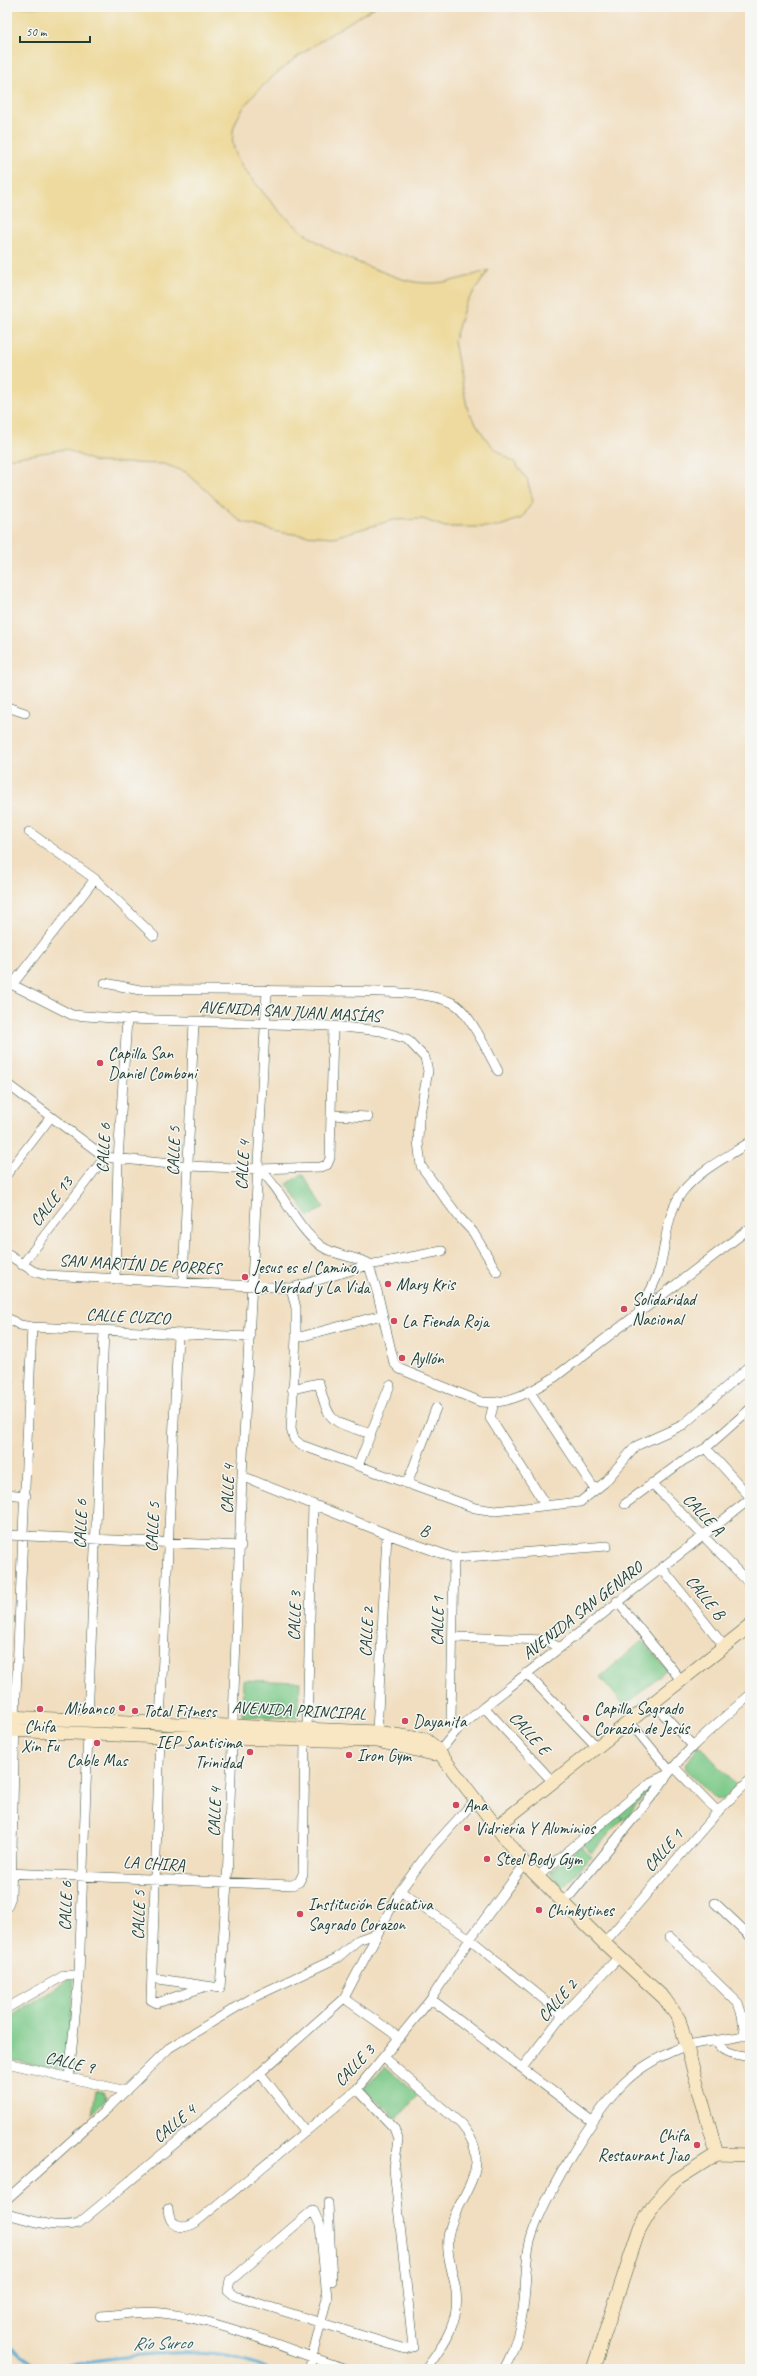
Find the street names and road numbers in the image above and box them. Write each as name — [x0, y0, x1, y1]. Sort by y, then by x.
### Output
street label: AVENIDA SAN JUAN MASÍAS — [199, 995, 385, 1027]
street label: CALLE 6 — [92, 1121, 115, 1173]
street label: CALLE 5 — [162, 1124, 185, 1176]
street label: CALLE 4 — [231, 1137, 254, 1190]
street label: CALLE 13 — [25, 1171, 78, 1230]
street label: SAN MARTÍN DE PORRES — [59, 1249, 224, 1279]
street label: CALLE CUZCO — [86, 1304, 173, 1329]
street label: CALLE 4 — [216, 1461, 239, 1514]
street label: CALLE A — [678, 1489, 729, 1540]
street label: CALLE 6 — [69, 1497, 92, 1549]
street label: CALLE 5 — [141, 1500, 164, 1552]
street label: B — [417, 1519, 434, 1542]
street label: AVENIDA SAN GENARO — [518, 1556, 648, 1664]
street label: CALLE B — [681, 1571, 731, 1625]
street label: CALLE 3 — [283, 1589, 306, 1641]
street label: CALLE 1 — [427, 1595, 448, 1646]
street label: CALLE 2 — [355, 1605, 378, 1657]
street label: AVENIDA PRINCIPAL — [231, 1697, 367, 1725]
street label: CALLE E — [505, 1707, 556, 1761]
street label: CALLE 4 — [203, 1784, 226, 1837]
street label: CALLE 1 — [639, 1824, 689, 1876]
street label: LA CHIRA — [123, 1851, 186, 1876]
street label: CALLE 6 — [54, 1879, 77, 1931]
street label: CALLE 5 — [127, 1888, 150, 1940]
street label: CALLE 2 — [533, 1974, 583, 2026]
street label: CALLE 3 — [330, 2039, 380, 2091]
street label: CALLE 9 — [43, 2047, 98, 2079]
street label: CALLE 4 — [149, 2098, 202, 2147]

